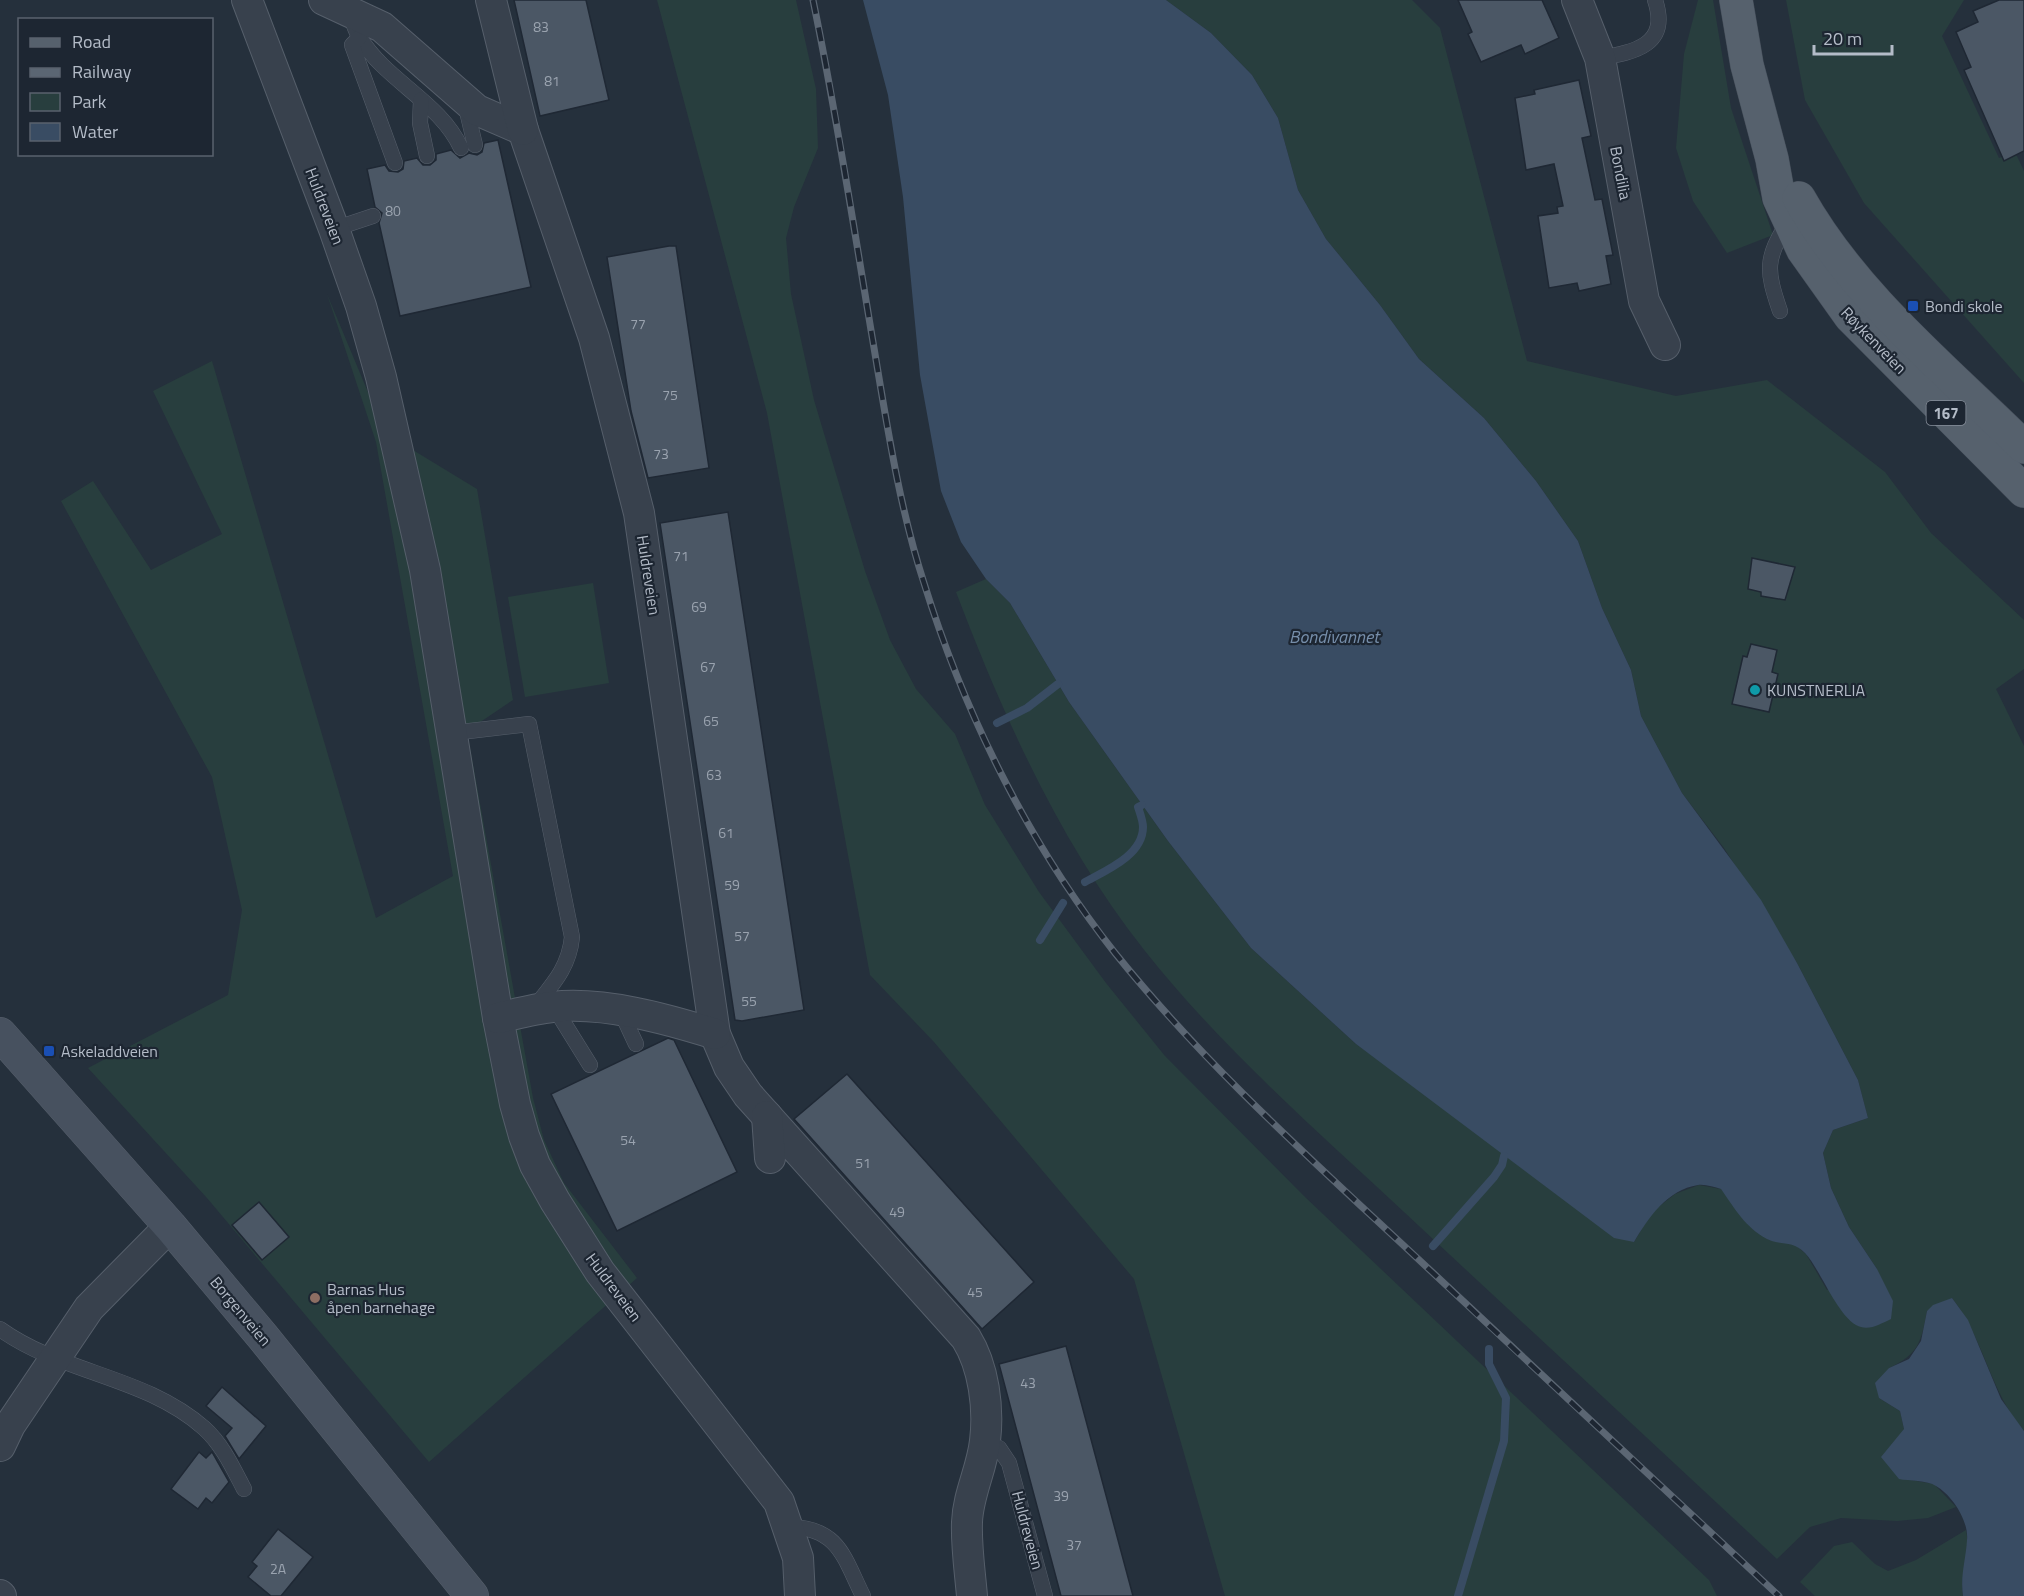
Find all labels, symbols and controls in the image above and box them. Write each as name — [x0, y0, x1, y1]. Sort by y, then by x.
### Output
house number: 83 — [533, 16, 549, 37]
legend — [18, 18, 213, 156]
scale bar — [1814, 18, 1892, 56]
text: 20 m — [1823, 25, 1862, 52]
text: Road — [72, 28, 111, 55]
text: Railway — [72, 58, 132, 85]
house number: 81 — [544, 70, 560, 91]
text: Park — [72, 88, 107, 115]
text: Water — [72, 118, 118, 145]
street label: Bondilia — [1604, 144, 1638, 202]
street label: Huldreveien — [299, 164, 351, 248]
house number: 80 — [385, 200, 401, 221]
place label: Bondi skole — [1925, 294, 2003, 318]
marker: Bondi skole — [1906, 299, 1920, 313]
street label: Røykenveien — [1836, 301, 1912, 379]
house number: 77 — [630, 313, 646, 334]
house number: 75 — [662, 384, 678, 405]
road number: 167 — [1926, 401, 1966, 425]
house number: 73 — [653, 443, 669, 464]
street label: Huldreveien — [631, 533, 667, 617]
house number: 71 — [673, 545, 689, 566]
house number: 69 — [691, 596, 707, 617]
water label: Bondivannet — [1289, 623, 1381, 650]
house number: 67 — [700, 656, 716, 677]
place label: KUNSTNERLIA — [1767, 678, 1865, 702]
marker: KUNSTNERLIA — [1748, 683, 1762, 697]
house number: 65 — [703, 710, 719, 731]
house number: 63 — [706, 764, 722, 785]
house number: 61 — [718, 822, 734, 843]
house number: 59 — [724, 874, 740, 895]
house number: 57 — [734, 925, 750, 946]
house number: 55 — [741, 990, 757, 1011]
place label: Askeladdveien — [61, 1039, 158, 1063]
marker: Askeladdveien — [42, 1044, 56, 1058]
house number: 54 — [620, 1129, 636, 1150]
house number: 51 — [855, 1152, 871, 1173]
house number: 49 — [889, 1201, 905, 1222]
street label: Huldreveien — [580, 1248, 648, 1326]
street label: Borgenveien — [205, 1271, 277, 1351]
place label: Barnas Hus åpen barnehage — [327, 1277, 435, 1319]
house number: 45 — [967, 1281, 983, 1302]
marker: Barnas Hus åpen barnehage — [308, 1291, 322, 1305]
house number: 43 — [1020, 1372, 1036, 1393]
house number: 39 — [1053, 1485, 1069, 1506]
street label: Huldreveien — [1006, 1488, 1050, 1572]
house number: 37 — [1066, 1534, 1082, 1555]
house number: 2A — [270, 1558, 287, 1579]

